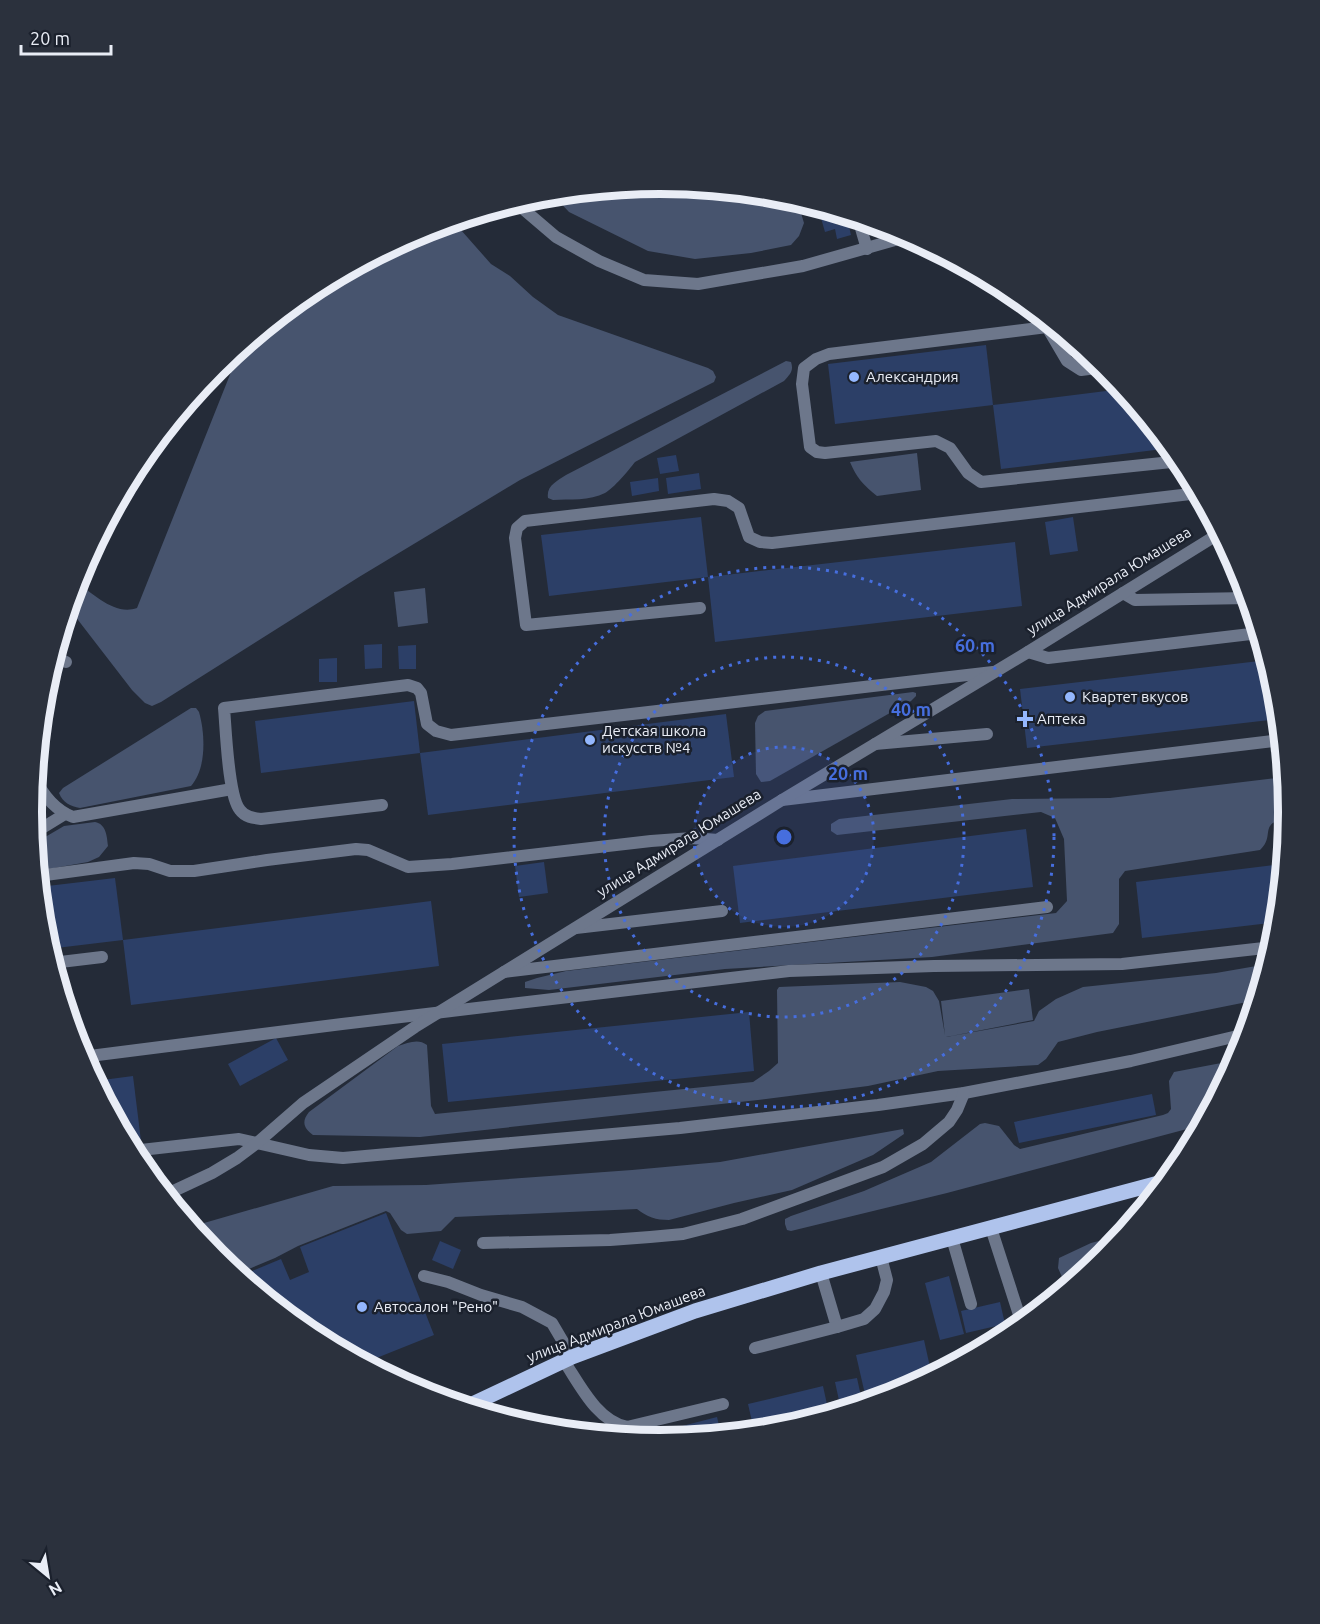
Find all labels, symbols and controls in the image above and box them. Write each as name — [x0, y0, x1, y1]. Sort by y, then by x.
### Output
scale bar — [21, 18, 111, 56]
text: 20 m — [30, 28, 70, 48]
place label: Александрия — [866, 368, 959, 385]
marker: Александрия — [847, 370, 861, 384]
street label: улица Адмирала Юмашева — [1024, 523, 1194, 638]
text: 60 m — [955, 635, 995, 655]
place label: Квартет вкусов — [1082, 688, 1188, 705]
marker: Квартет вкусов — [1063, 690, 1077, 704]
text: 40 m — [891, 699, 931, 719]
place label: Аптека — [1037, 710, 1086, 727]
marker: Аптека — [1018, 712, 1032, 726]
place label: Детская школа искусств №4 — [602, 722, 706, 756]
marker: Детская школа искусств №4 — [583, 733, 597, 747]
text: 20 m — [828, 763, 868, 783]
street label: улица Адмирала Юмашева — [594, 785, 764, 900]
centre of rings — [774, 827, 794, 847]
street label: улица Адмирала Юмашева — [524, 1282, 708, 1366]
place label: Автосалон "Рено" — [374, 1298, 498, 1315]
marker: Автосалон "Рено" — [355, 1300, 369, 1314]
north arrow — [18, 1546, 78, 1606]
text: N — [46, 1578, 65, 1600]

